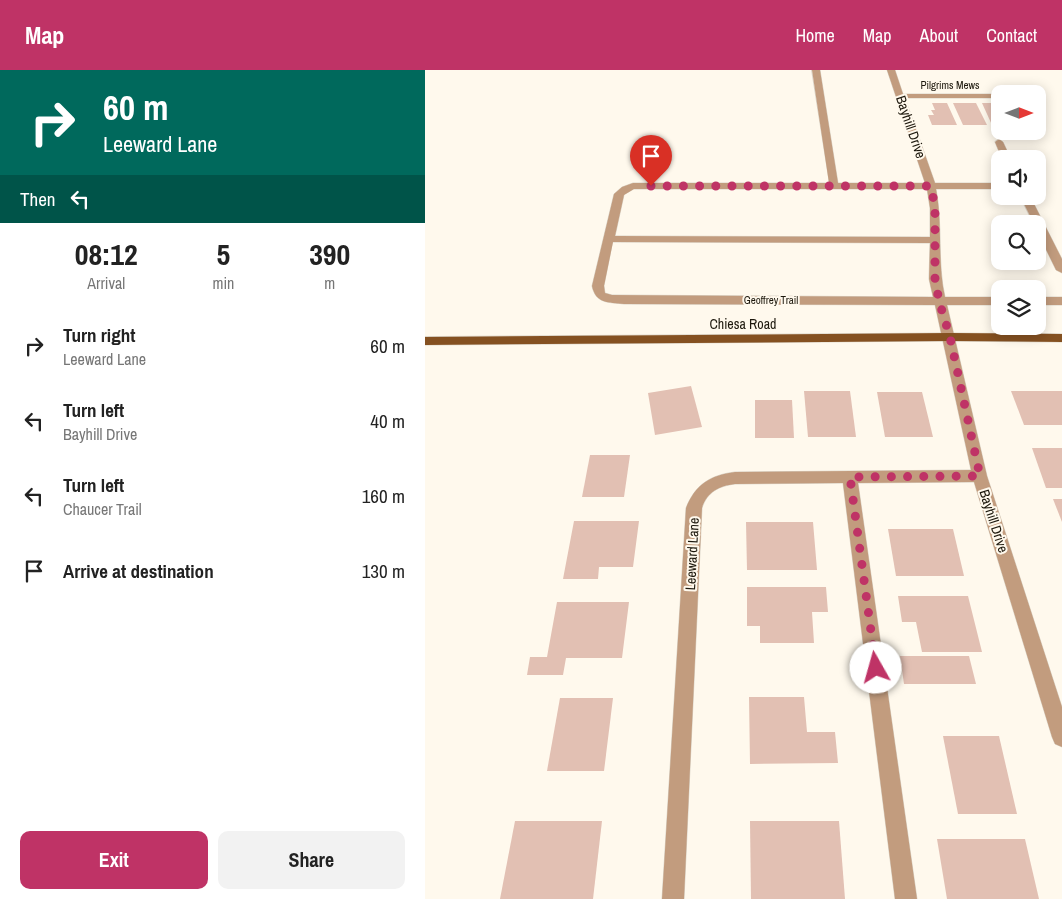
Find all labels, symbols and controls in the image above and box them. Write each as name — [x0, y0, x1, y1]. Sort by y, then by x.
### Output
text: Map — [25, 19, 64, 51]
text: Home — [795, 23, 835, 48]
text: Map — [863, 23, 892, 48]
text: About — [920, 23, 958, 48]
text: Contact — [986, 23, 1037, 48]
street label: Pilgrims Mews — [920, 78, 980, 92]
text: 60 m — [103, 84, 168, 131]
north arrow — [991, 85, 1046, 140]
map controls — [991, 85, 1046, 335]
icon: right — [20, 90, 85, 155]
street label: Bayhill Drive — [892, 93, 930, 161]
text: Leeward Lane — [103, 129, 217, 159]
pin — [630, 135, 672, 186]
icon: arrive — [637, 142, 665, 170]
button: sound — [991, 150, 1046, 205]
icon: left — [66, 185, 94, 213]
text: Then — [20, 186, 56, 212]
button: search — [991, 215, 1046, 270]
text: 08:12 — [75, 234, 138, 274]
text: 5 — [217, 234, 230, 274]
text: 390 — [309, 234, 350, 274]
text: Arrival — [87, 272, 125, 294]
text: min — [212, 272, 234, 294]
text: m — [324, 272, 335, 294]
button: layers — [991, 280, 1046, 335]
street label: Geoffrey Trail — [744, 293, 798, 307]
street label: Chiesa Road — [709, 315, 777, 333]
text: Turn right — [63, 322, 135, 348]
icon: right — [20, 332, 48, 360]
text: 60 m — [370, 333, 405, 359]
text: Leeward Lane — [63, 348, 146, 370]
text: Turn left — [63, 397, 124, 423]
icon: left — [20, 407, 48, 435]
text: 40 m — [370, 408, 405, 434]
text: Bayhill Drive — [63, 423, 137, 445]
text: Turn left — [63, 472, 124, 498]
icon: left — [20, 482, 48, 510]
text: 160 m — [362, 483, 405, 509]
street label: Bayhill Drive — [975, 487, 1013, 555]
text: Chaucer Trail — [63, 498, 142, 520]
street label: Leeward Lane — [681, 517, 703, 591]
icon: arrive — [20, 557, 48, 585]
text: Arrive at destination — [63, 558, 214, 584]
text: 130 m — [362, 558, 405, 584]
position arrow — [849, 641, 901, 693]
button: Exit — [20, 831, 208, 889]
button: Share — [218, 831, 405, 889]

